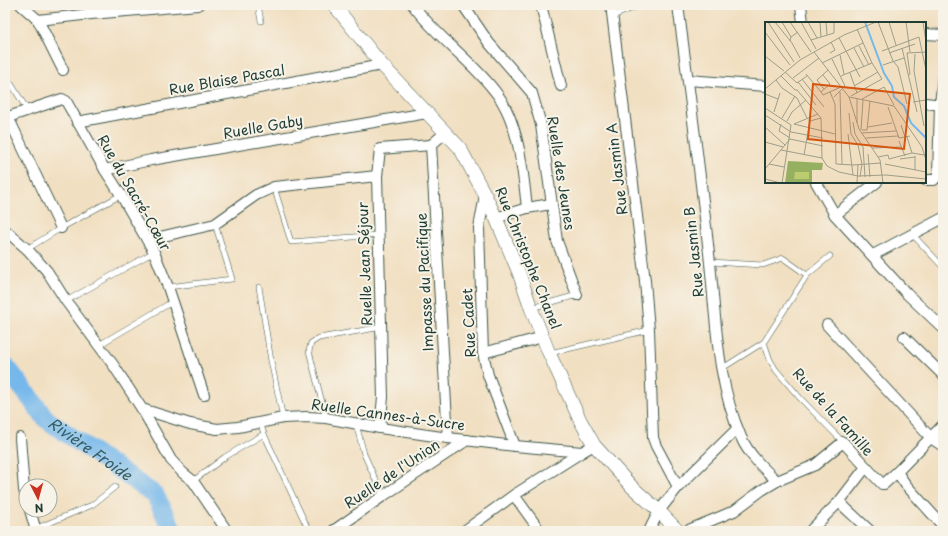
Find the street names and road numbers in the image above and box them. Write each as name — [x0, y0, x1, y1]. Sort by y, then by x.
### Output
street label: Rue Blaise Pascal — [167, 59, 287, 100]
street label: Ruelle Gaby — [221, 109, 305, 144]
street label: Ruelle des Jeunes — [542, 114, 581, 232]
street label: Rue Jasmin A — [600, 122, 633, 216]
street label: Rue du Sacré-Cœur — [93, 131, 177, 255]
street label: Rue Christophe Chanel — [490, 183, 567, 332]
street label: Ruelle Jean Séjour — [352, 201, 377, 326]
street label: Rue Jasmin B — [678, 206, 709, 298]
street label: Impasse du Pacifique — [410, 212, 439, 352]
street label: Rue Cadet — [456, 288, 481, 358]
street label: Rue de la Famille — [788, 363, 879, 461]
street label: Ruelle Cannes-à-Sucre — [310, 393, 466, 436]
street label: Ruelle de l'Union — [340, 434, 444, 513]

